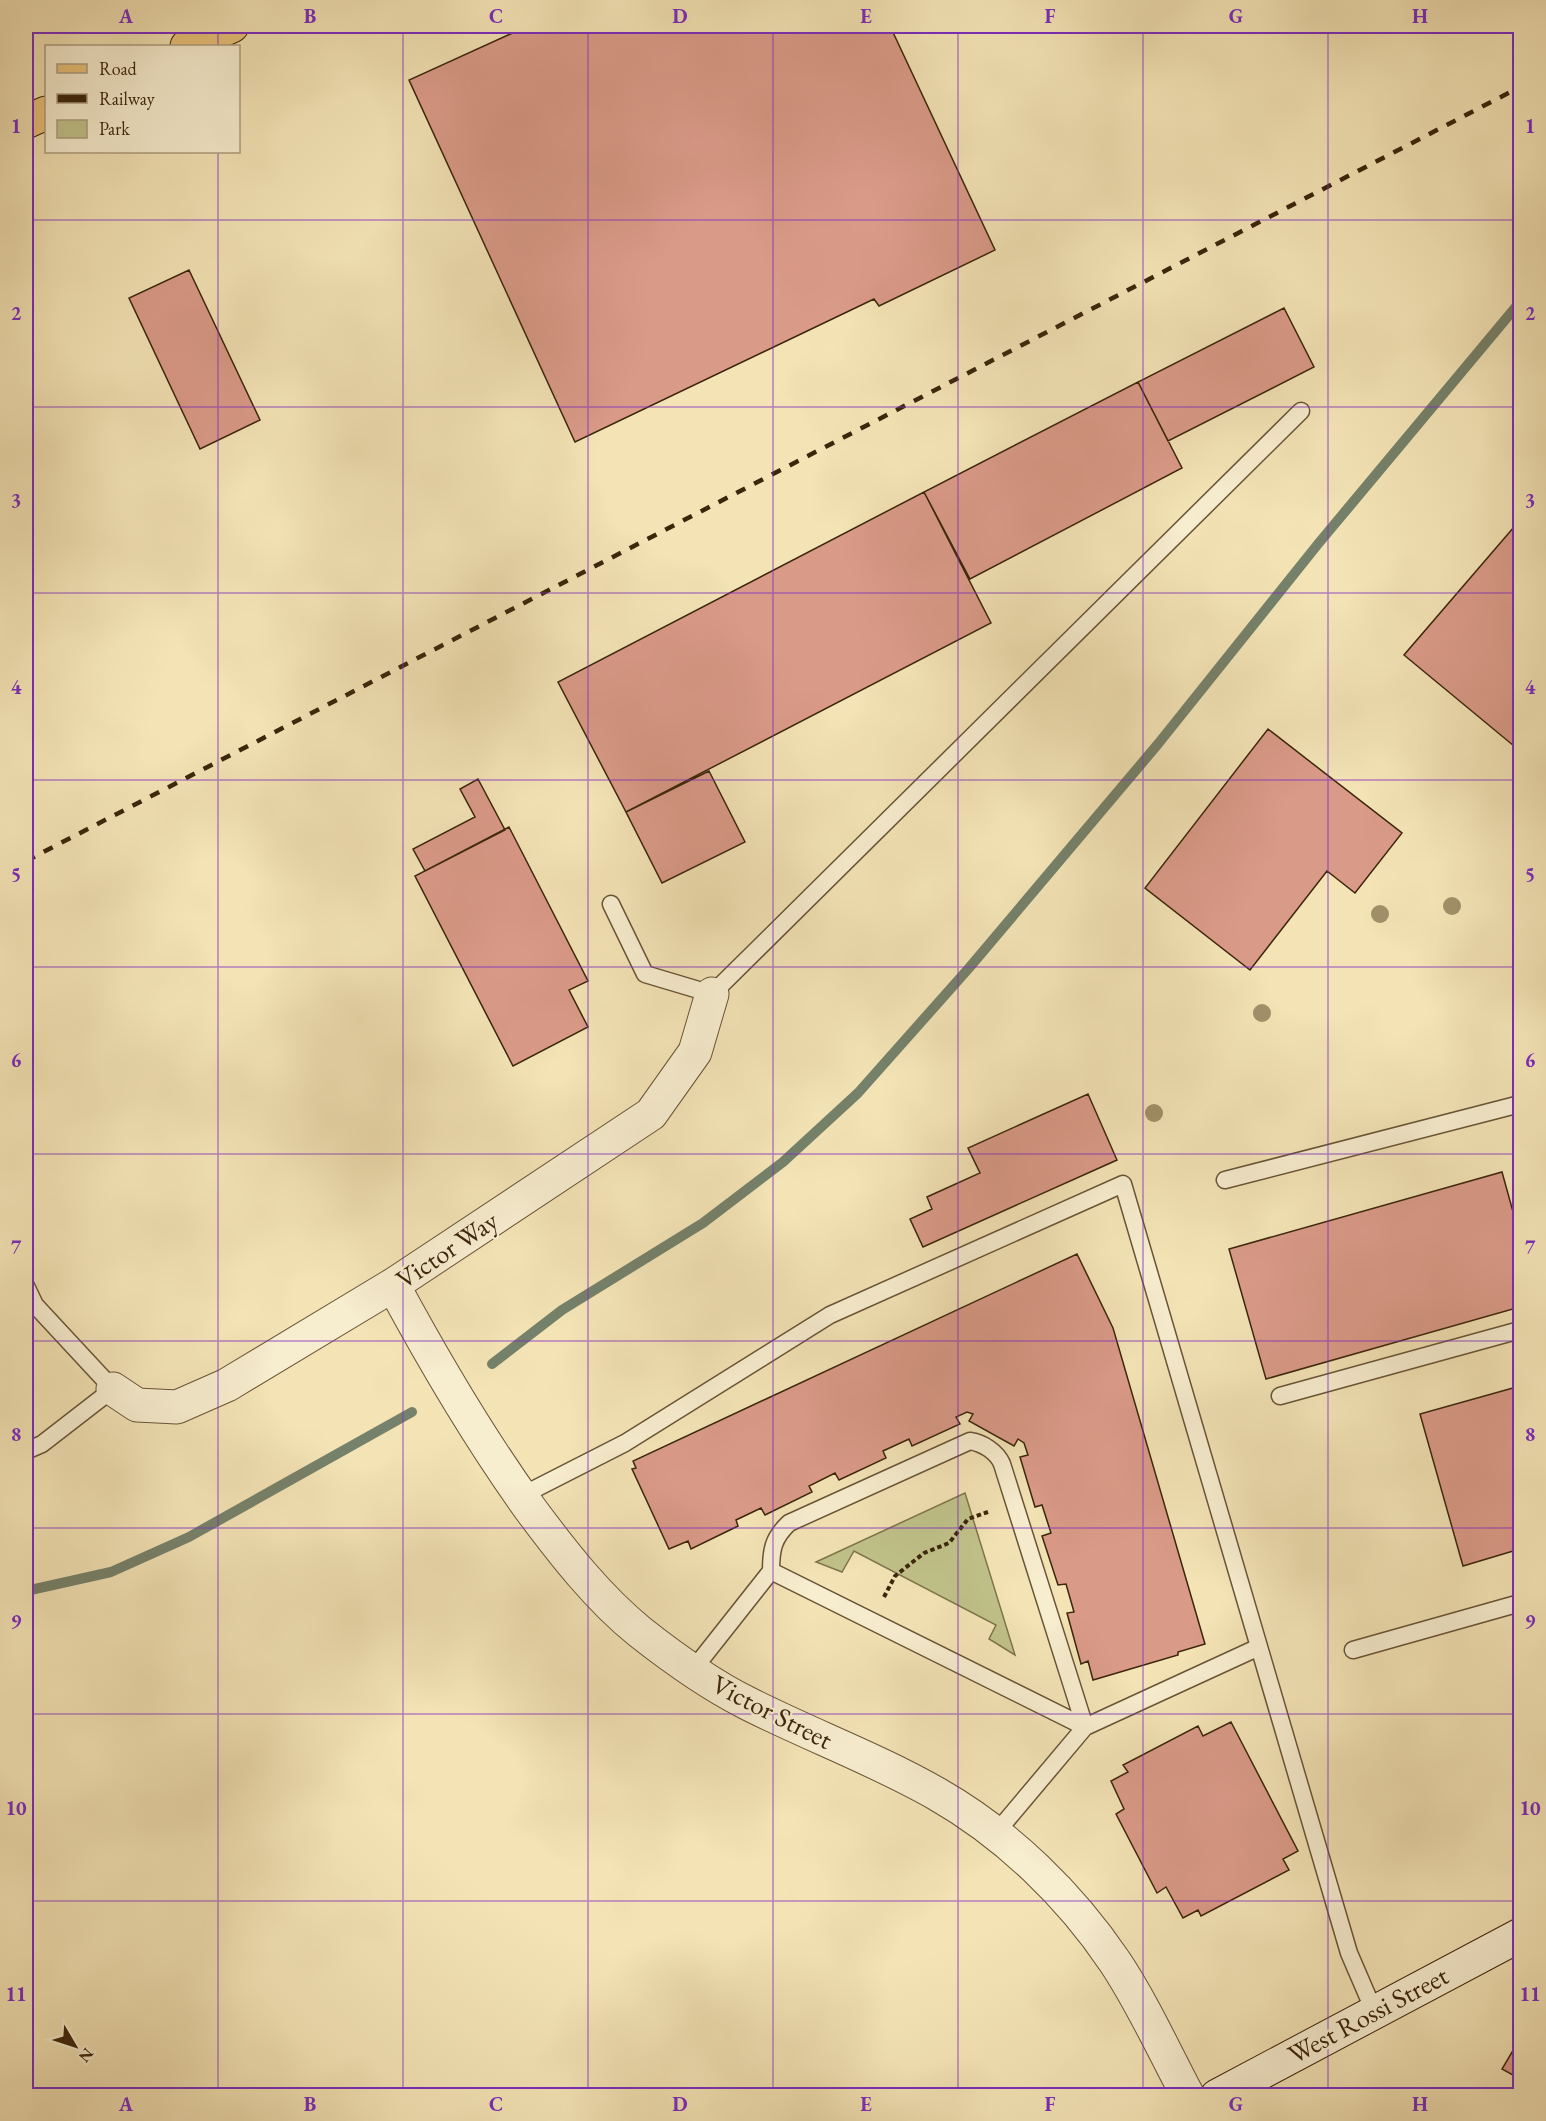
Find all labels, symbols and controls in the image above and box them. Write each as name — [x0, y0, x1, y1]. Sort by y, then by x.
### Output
text: A — [118, 3, 134, 29]
text: B — [304, 3, 316, 29]
text: C — [489, 3, 503, 29]
text: D — [672, 3, 688, 29]
text: E — [860, 3, 872, 29]
text: F — [1045, 3, 1056, 29]
text: G — [1229, 3, 1243, 29]
text: H — [1412, 3, 1428, 29]
legend — [45, 45, 240, 153]
text: Road — [99, 57, 138, 80]
text: Railway — [99, 87, 155, 110]
text: 1 — [11, 113, 21, 139]
text: 1 — [1525, 113, 1535, 139]
text: Park — [99, 117, 130, 140]
text: 2 — [11, 300, 22, 326]
text: 2 — [1525, 300, 1536, 326]
text: 3 — [11, 487, 21, 513]
text: 3 — [1525, 487, 1535, 513]
text: 4 — [11, 674, 22, 700]
text: 4 — [1525, 674, 1536, 700]
text: 5 — [11, 861, 21, 887]
text: 5 — [1525, 861, 1535, 887]
text: 6 — [11, 1047, 22, 1073]
text: 6 — [1525, 1047, 1536, 1073]
street label: Victor Way — [389, 1203, 505, 1296]
text: 7 — [11, 1234, 22, 1260]
text: 7 — [1525, 1234, 1536, 1260]
text: 8 — [11, 1421, 21, 1447]
text: 8 — [1525, 1421, 1535, 1447]
text: 9 — [11, 1608, 22, 1634]
text: 9 — [1525, 1608, 1536, 1634]
street label: Victor Street — [706, 1666, 839, 1757]
text: 10 — [5, 1795, 27, 1821]
text: 10 — [1519, 1795, 1541, 1821]
street label: West Rossi Street — [1282, 1957, 1454, 2071]
text: 11 — [5, 1981, 27, 2007]
text: 11 — [1519, 1981, 1541, 2007]
north arrow — [45, 2016, 105, 2076]
text: N — [74, 2043, 99, 2067]
text: A — [118, 2091, 134, 2117]
text: B — [304, 2091, 316, 2117]
text: C — [489, 2091, 503, 2117]
text: D — [672, 2091, 688, 2117]
text: E — [860, 2091, 872, 2117]
text: F — [1045, 2091, 1056, 2117]
text: G — [1229, 2091, 1243, 2117]
text: H — [1412, 2091, 1428, 2117]

